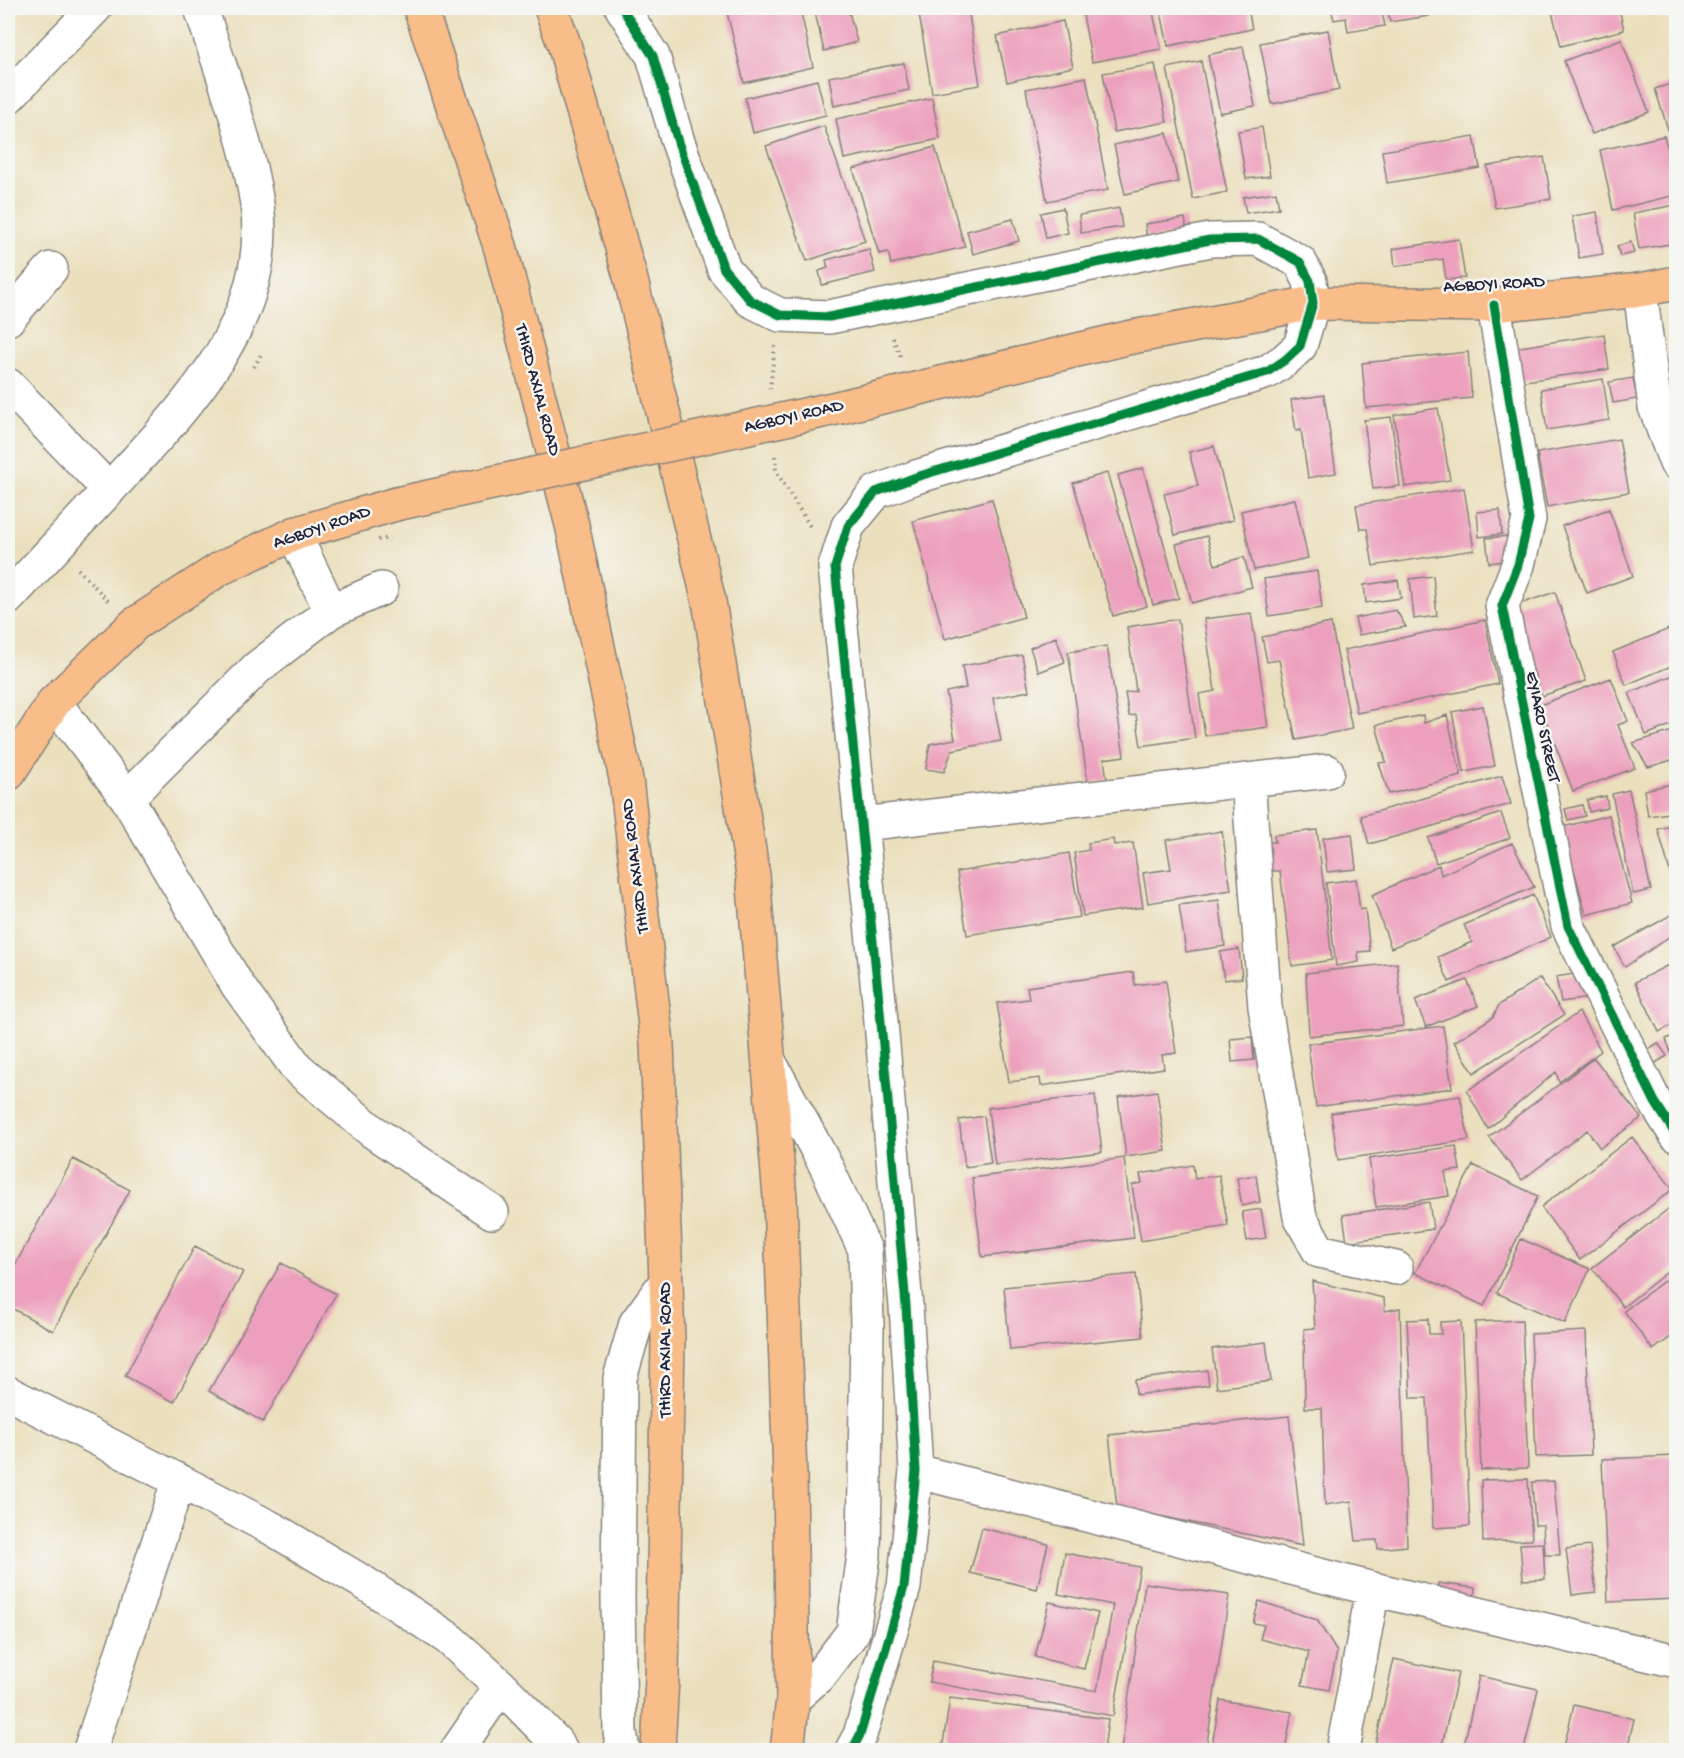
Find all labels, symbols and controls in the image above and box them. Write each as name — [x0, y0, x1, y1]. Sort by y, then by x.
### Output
street label: AGBOYI ROAD — [1443, 272, 1546, 298]
street label: THIRD AXIAL ROAD — [509, 321, 565, 458]
street label: AGBOYI ROAD — [742, 395, 846, 439]
street label: AGBOYI ROAD — [271, 501, 374, 554]
street label: EYIARO STREET — [1520, 669, 1564, 786]
street label: THIRD AXIAL ROAD — [617, 797, 655, 936]
street label: THIRD AXIAL ROAD — [656, 1282, 677, 1419]

